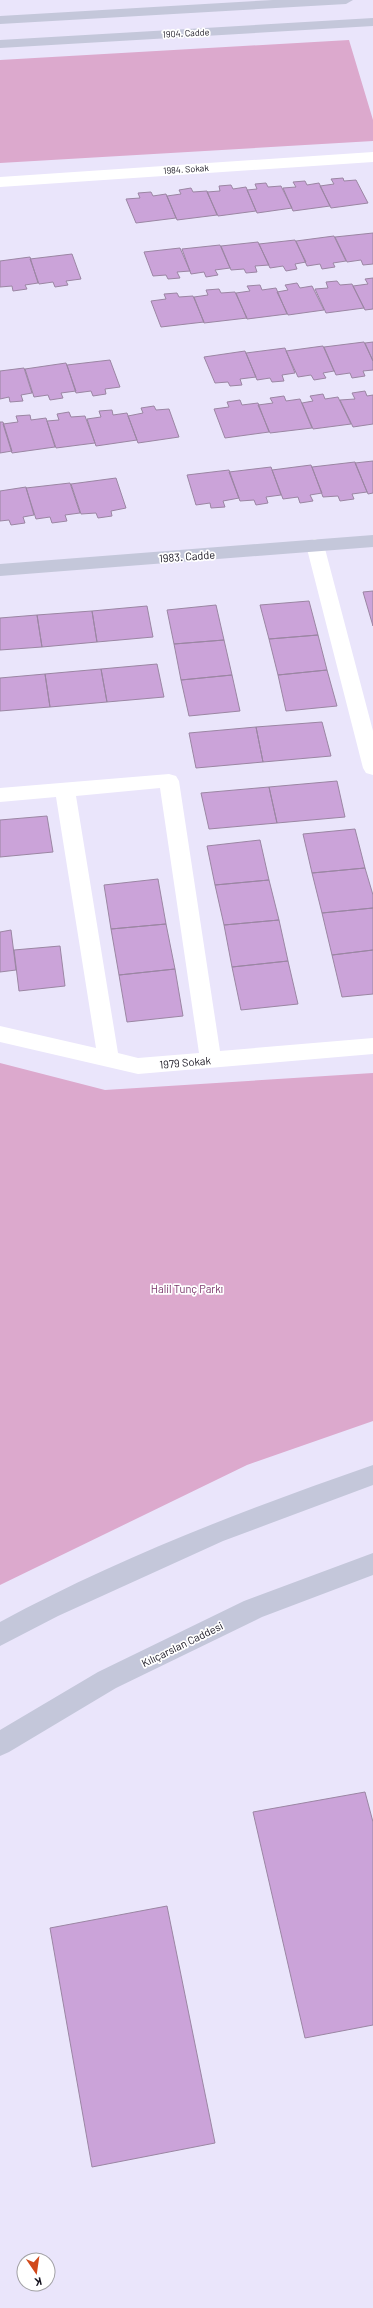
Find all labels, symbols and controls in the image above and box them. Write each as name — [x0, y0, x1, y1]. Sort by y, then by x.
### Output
street label: 1904. Cadde — [162, 26, 210, 40]
street label: 1984. Sokak — [163, 162, 210, 176]
street label: 1983. Cadde — [158, 548, 216, 564]
street label: 1979 Sokak — [159, 1053, 212, 1071]
park label: Halil Tunç Parkı — [151, 1282, 223, 1295]
street label: Kılıçarslan Caddesi — [139, 1619, 225, 1669]
north arrow — [16, 2252, 56, 2292]
text: K — [33, 2275, 43, 2289]

